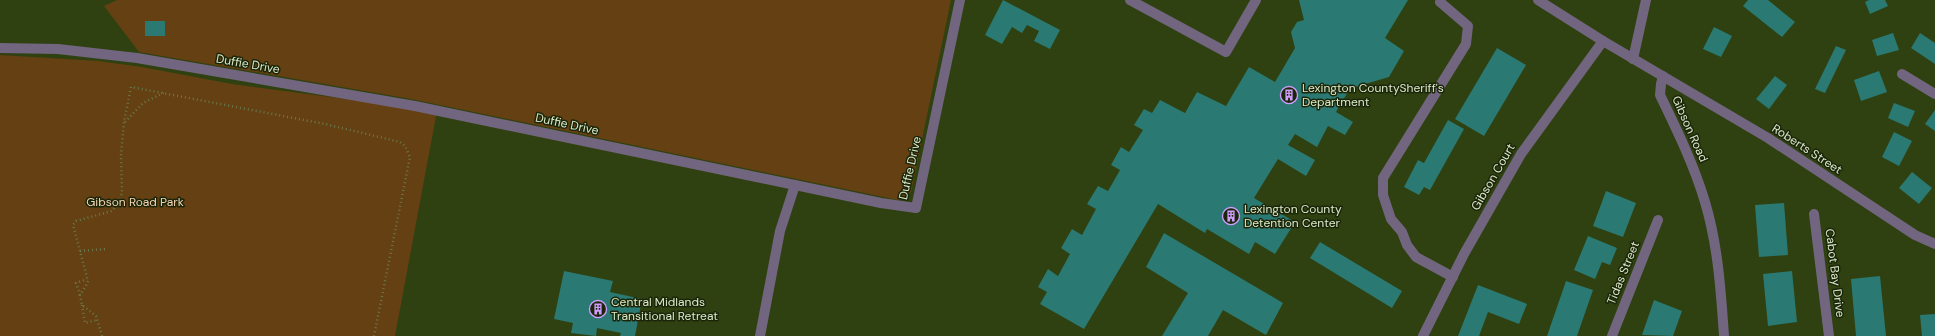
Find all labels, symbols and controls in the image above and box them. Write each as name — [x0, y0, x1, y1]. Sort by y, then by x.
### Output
street label: Duffie Drive — [215, 51, 281, 78]
place label: Lexington CountySheriff's Department — [1302, 80, 1444, 110]
building icon: Lexington CountySheriff's Department — [1279, 85, 1299, 105]
street label: Gibson Road — [1668, 93, 1712, 165]
street label: Duffie Drive — [534, 109, 600, 139]
street label: Roberts Street — [1769, 120, 1845, 178]
street label: Duffie Drive — [895, 135, 925, 201]
street label: Gibson Court — [1467, 141, 1519, 213]
park label: Gibson Road Park — [86, 194, 184, 210]
place label: Lexington County Detention Center — [1244, 201, 1342, 231]
building icon: Lexington County Detention Center — [1221, 206, 1241, 226]
street label: Cabot Bay Drive — [1822, 228, 1848, 318]
street label: Tidas Street — [1603, 239, 1643, 307]
place label: Central Midlands Transitional Retreat — [611, 294, 718, 324]
building icon: Central Midlands Transitional Retreat — [588, 299, 608, 319]

